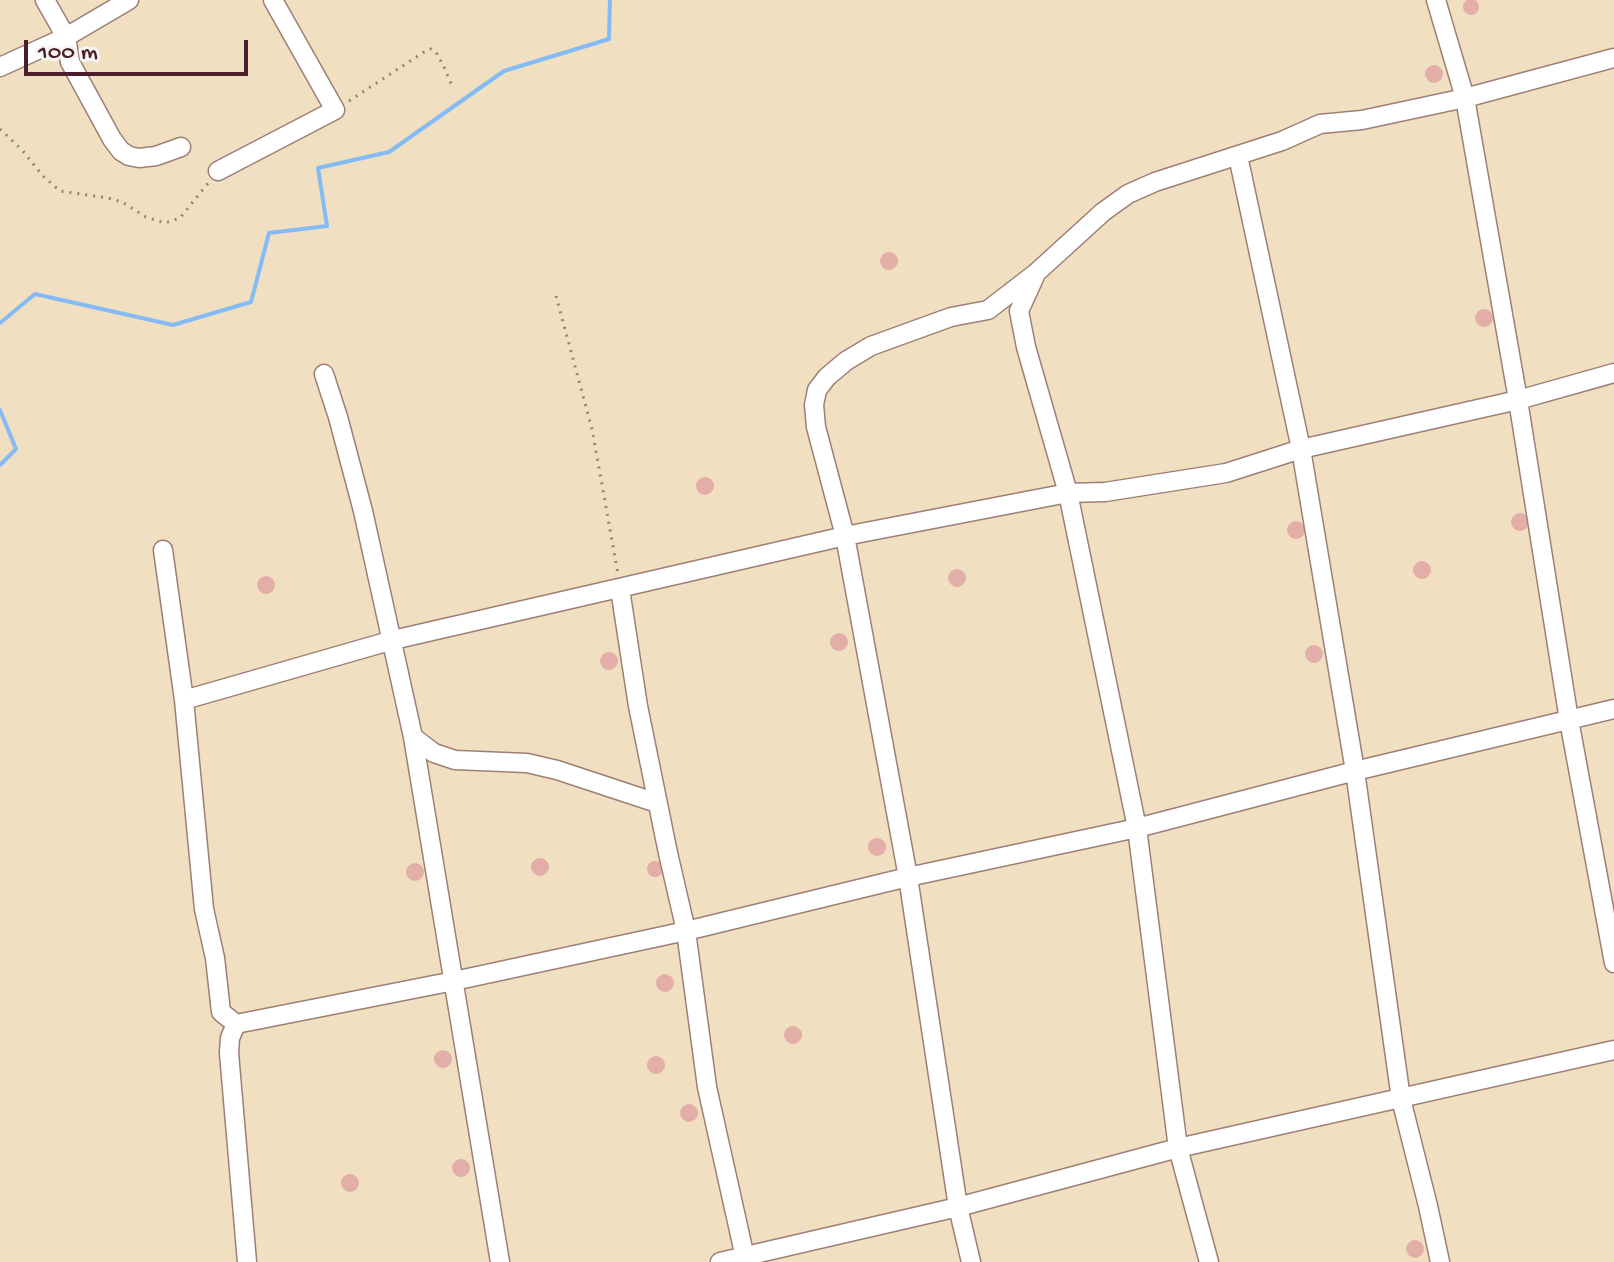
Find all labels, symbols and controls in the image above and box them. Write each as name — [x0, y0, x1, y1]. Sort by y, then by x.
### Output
scale bar — [28, 24, 252, 74]
text: 100 m — [38, 39, 98, 68]

